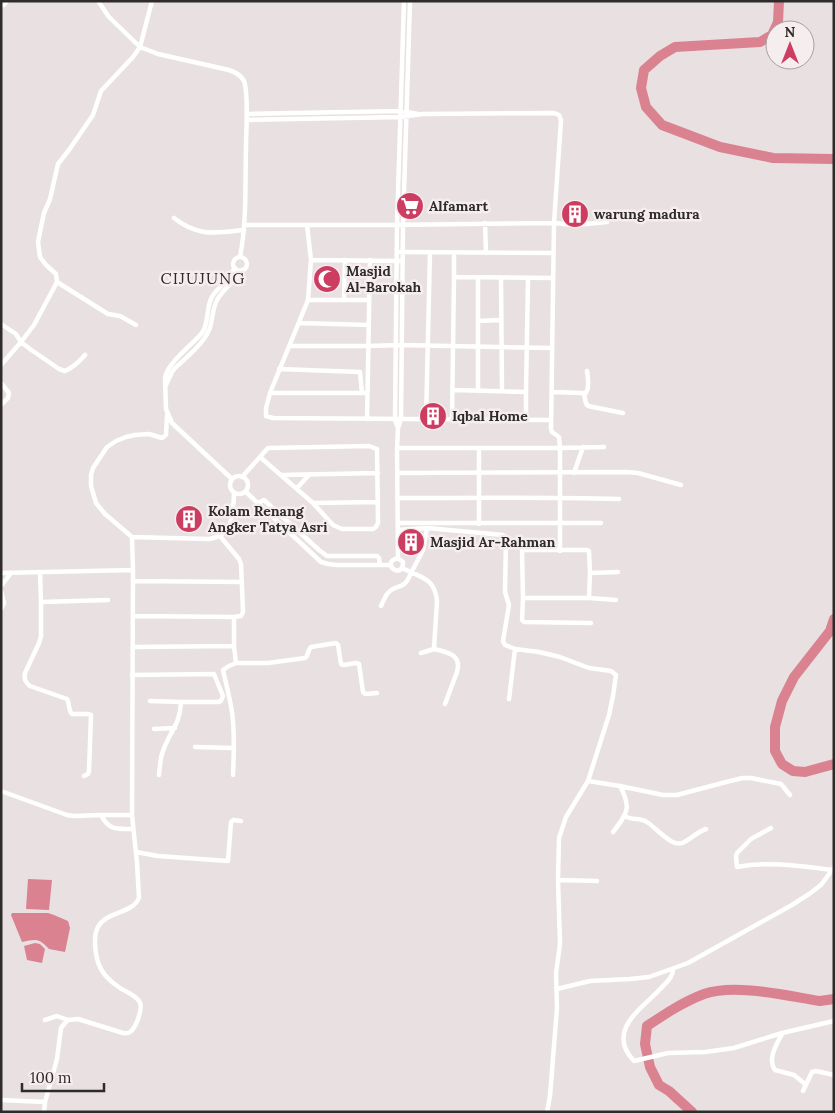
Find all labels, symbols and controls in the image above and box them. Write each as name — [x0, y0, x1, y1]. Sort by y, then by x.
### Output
north arrow — [765, 20, 815, 70]
text: N — [785, 23, 796, 41]
supermarket icon: Alfamart — [395, 191, 425, 221]
place label: Alfamart — [429, 197, 488, 215]
building icon: warung madura — [560, 199, 590, 229]
place label: warung madura — [594, 205, 700, 223]
place label: Masjid Al-Barokah — [346, 262, 422, 296]
mosque icon: Masjid Al-Barokah — [312, 264, 342, 294]
district label: CIJUJUNG — [161, 268, 245, 288]
building icon: Iqbal Home — [418, 401, 448, 431]
place label: Iqbal Home — [452, 407, 528, 425]
place label: Kolam Renang Angker Tatya Asri — [208, 502, 328, 536]
building icon: Kolam Renang Angker Tatya Asri — [174, 504, 204, 534]
building icon: Masjid Ar-Rahman — [396, 527, 426, 557]
place label: Masjid Ar-Rahman — [430, 533, 556, 551]
scale bar — [22, 1060, 105, 1092]
text: 100 m — [30, 1068, 71, 1087]

